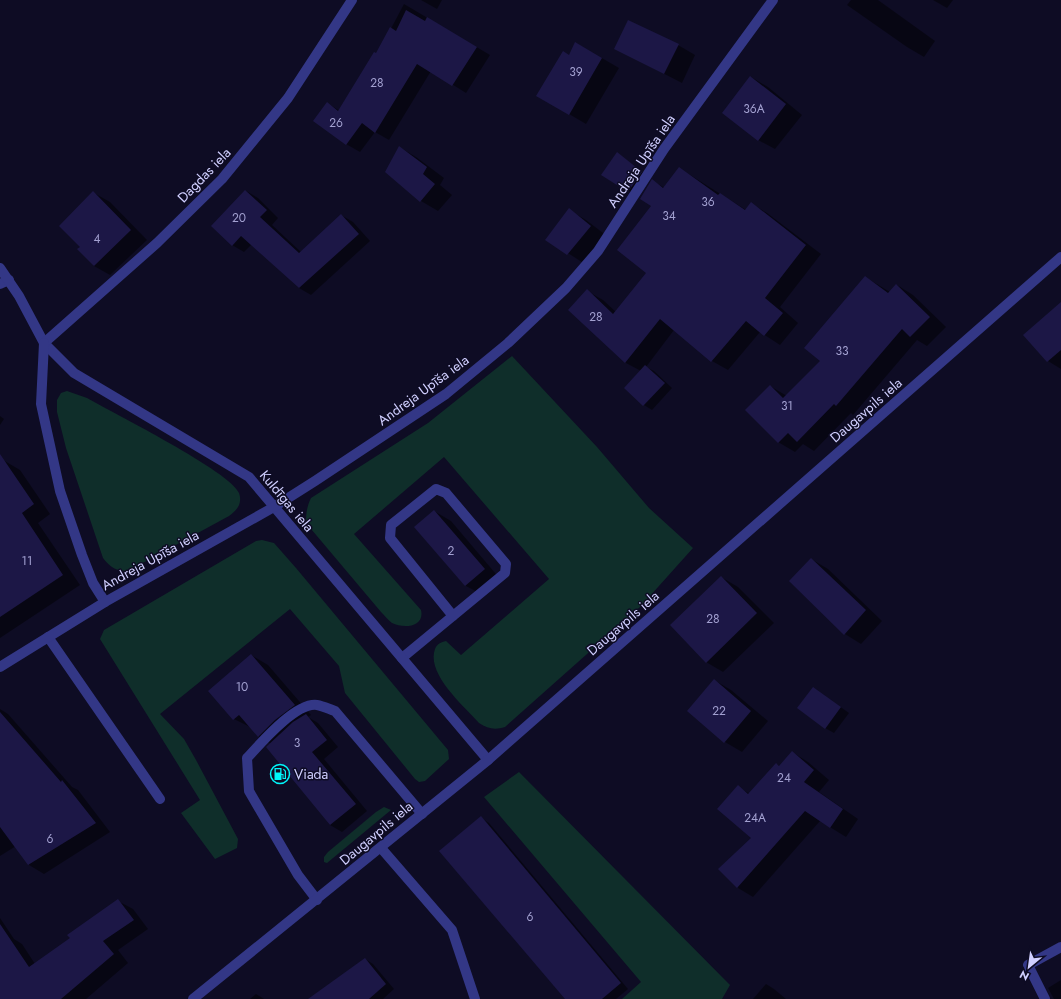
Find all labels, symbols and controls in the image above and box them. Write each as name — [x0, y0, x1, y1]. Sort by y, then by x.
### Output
house number: 39 — [569, 63, 583, 81]
house number: 28 — [370, 74, 384, 92]
house number: 36A — [743, 100, 765, 118]
street label: Andreja Upīša iela — [602, 110, 680, 212]
house number: 26 — [329, 114, 343, 132]
street label: Dagdas iela — [173, 143, 235, 207]
house number: 36 — [701, 193, 715, 211]
house number: 34 — [662, 207, 676, 225]
house number: 20 — [232, 209, 246, 227]
house number: 4 — [94, 230, 101, 248]
house number: 28 — [589, 308, 603, 326]
house number: 33 — [835, 342, 849, 360]
street label: Andreja Upīša iela — [373, 350, 473, 430]
street label: Daugavpils iela — [826, 373, 906, 447]
house number: 31 — [781, 397, 793, 415]
street label: Kuldīgas iela — [255, 466, 319, 536]
street label: Andreja Upīša iela — [98, 525, 202, 595]
house number: 2 — [448, 542, 455, 560]
house number: 11 — [22, 552, 32, 570]
street label: Daugavpils iela — [583, 586, 663, 660]
house number: 28 — [706, 610, 720, 628]
house number: 10 — [236, 678, 248, 696]
house number: 22 — [712, 702, 726, 720]
house number: 3 — [294, 734, 301, 752]
fuel station icon: Viada — [269, 763, 291, 785]
place label: Viada — [294, 764, 328, 784]
house number: 24 — [777, 769, 791, 787]
street label: Daugavpils iela — [335, 796, 417, 870]
house number: 24A — [744, 809, 766, 827]
house number: 6 — [47, 830, 54, 848]
house number: 6 — [527, 908, 534, 926]
north arrow — [1009, 947, 1049, 987]
text: N — [1016, 967, 1032, 985]

